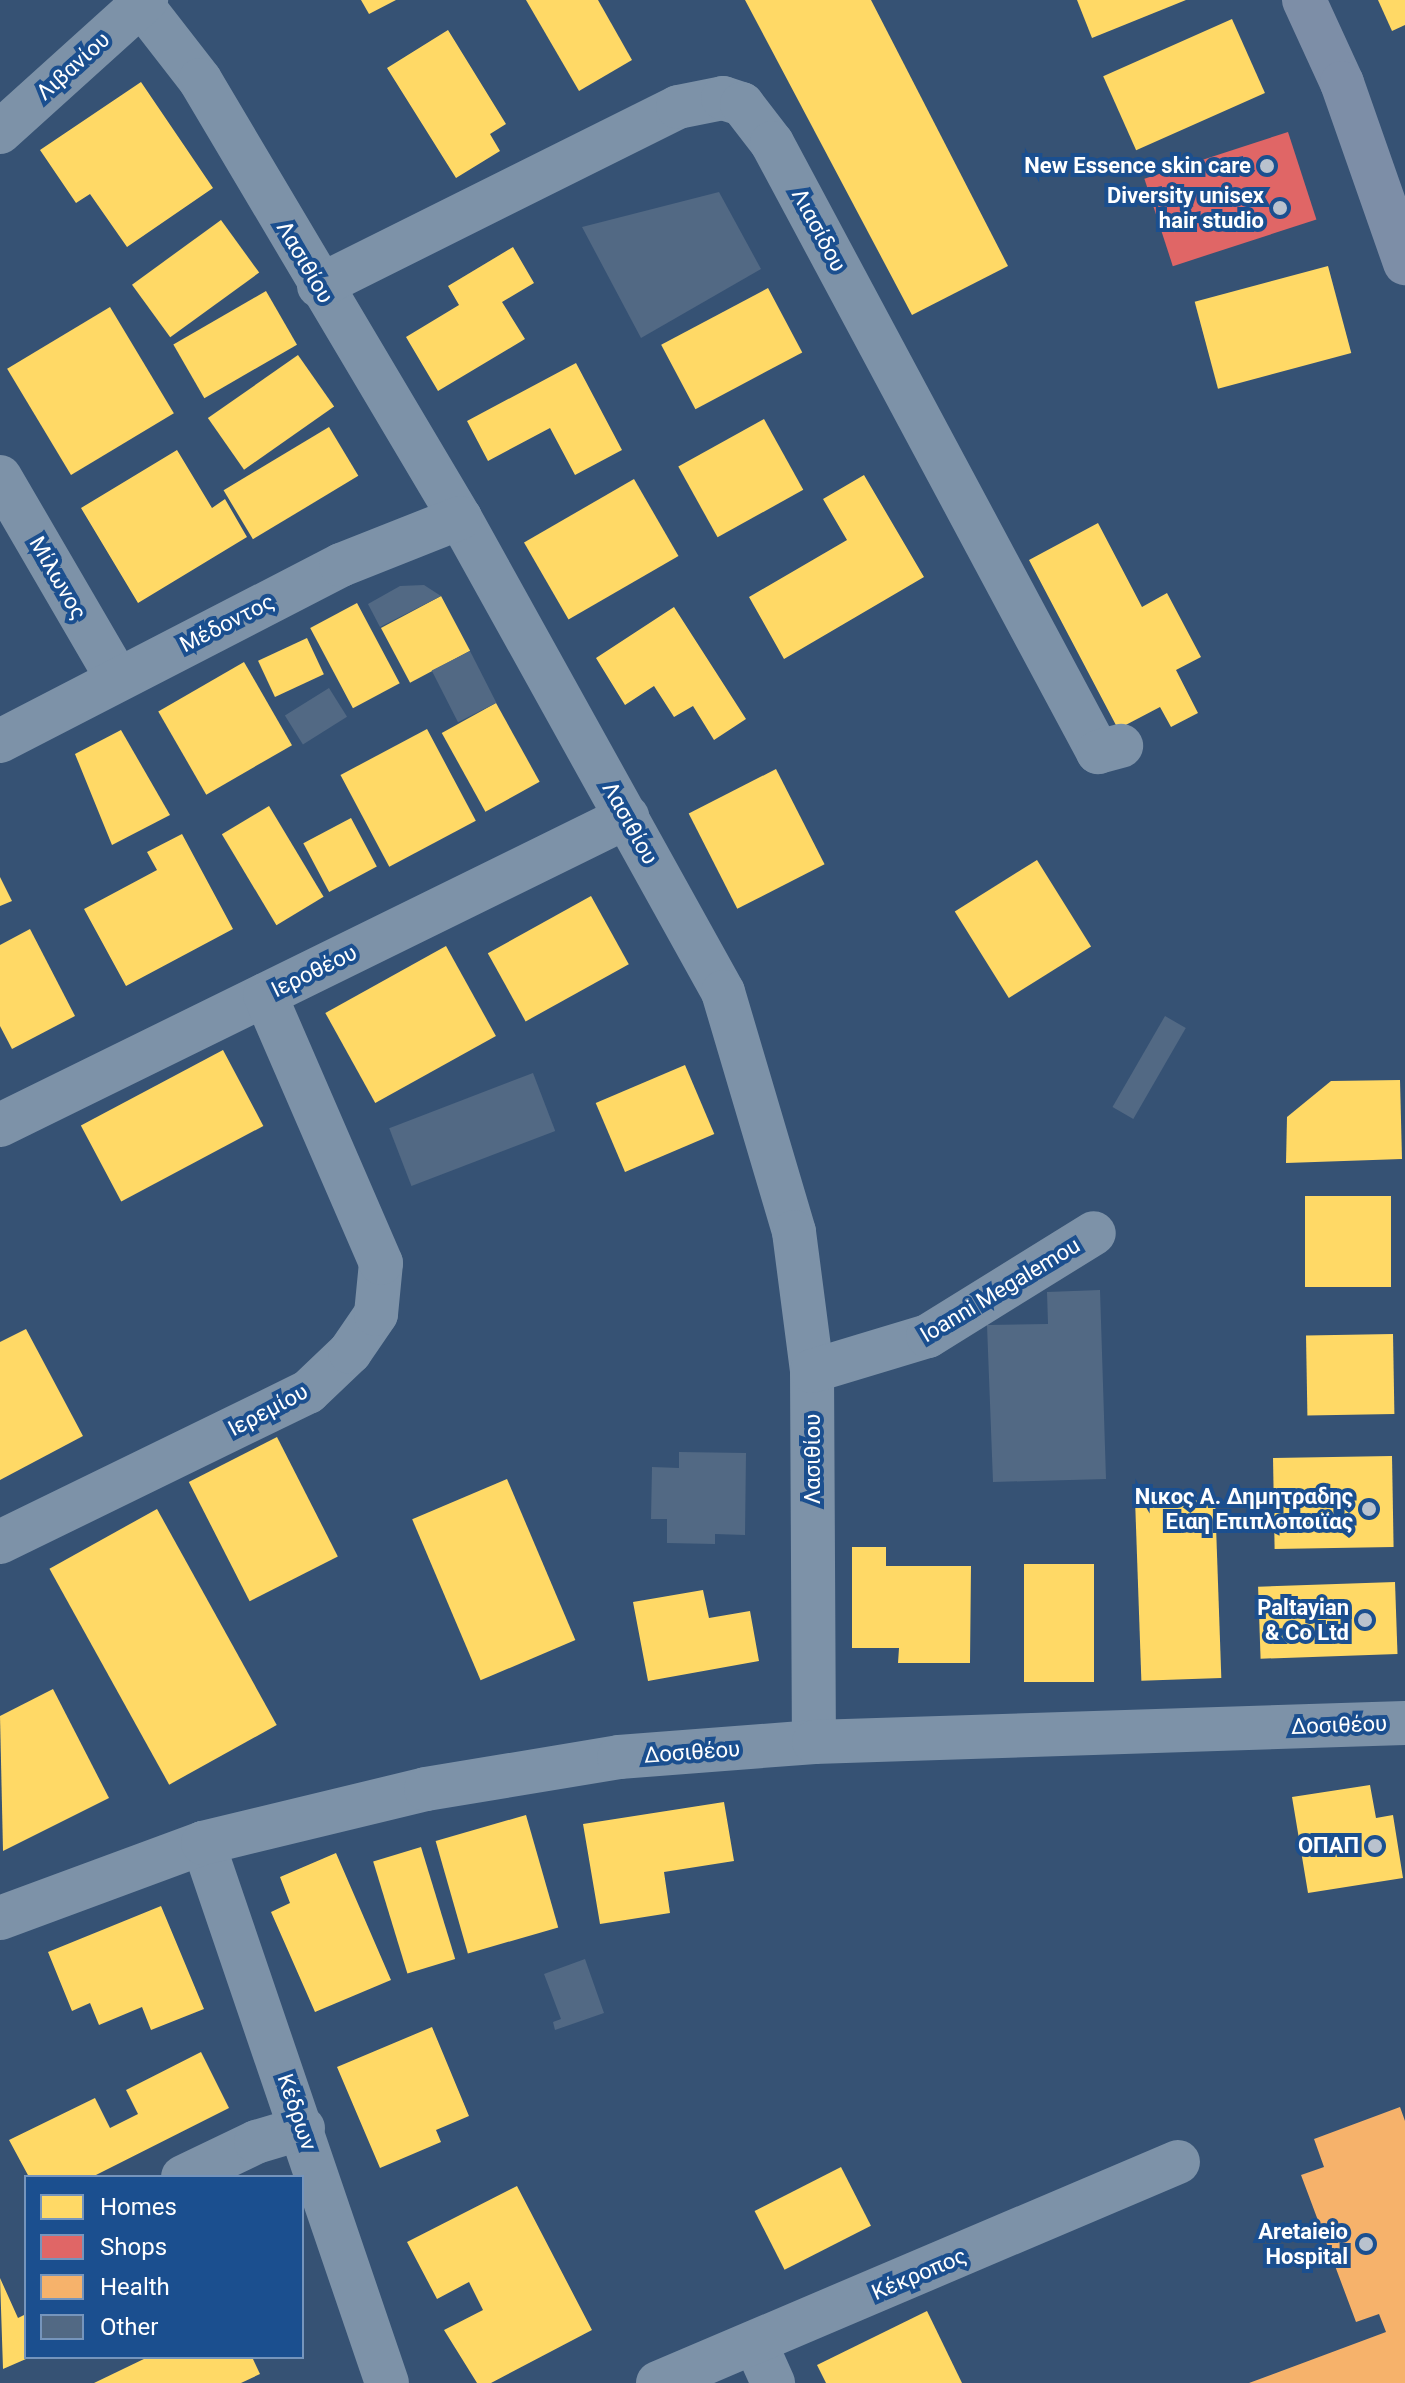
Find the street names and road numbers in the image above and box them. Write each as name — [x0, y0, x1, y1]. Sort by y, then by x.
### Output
street label: Λιβανίου — [31, 26, 115, 106]
street label: Λιασίδου — [786, 184, 852, 276]
street label: Λασιθίου — [271, 216, 339, 308]
street label: Μίλωνος — [24, 532, 92, 624]
street label: Μέδοντος — [175, 588, 279, 658]
street label: Λασιθίου — [597, 777, 663, 869]
street label: Ιεροθέου — [267, 939, 361, 1003]
street label: Ioanni Megalemou — [915, 1232, 1085, 1348]
street label: Ιερεμίου — [224, 1378, 312, 1442]
street label: Λασιθίου — [800, 1414, 826, 1504]
street label: Δοσιθέου — [1290, 1710, 1388, 1740]
street label: Δοσιθέου — [643, 1735, 741, 1769]
street label: Κέδρων — [272, 2070, 322, 2154]
street label: Κέκροπος — [868, 2242, 970, 2306]

